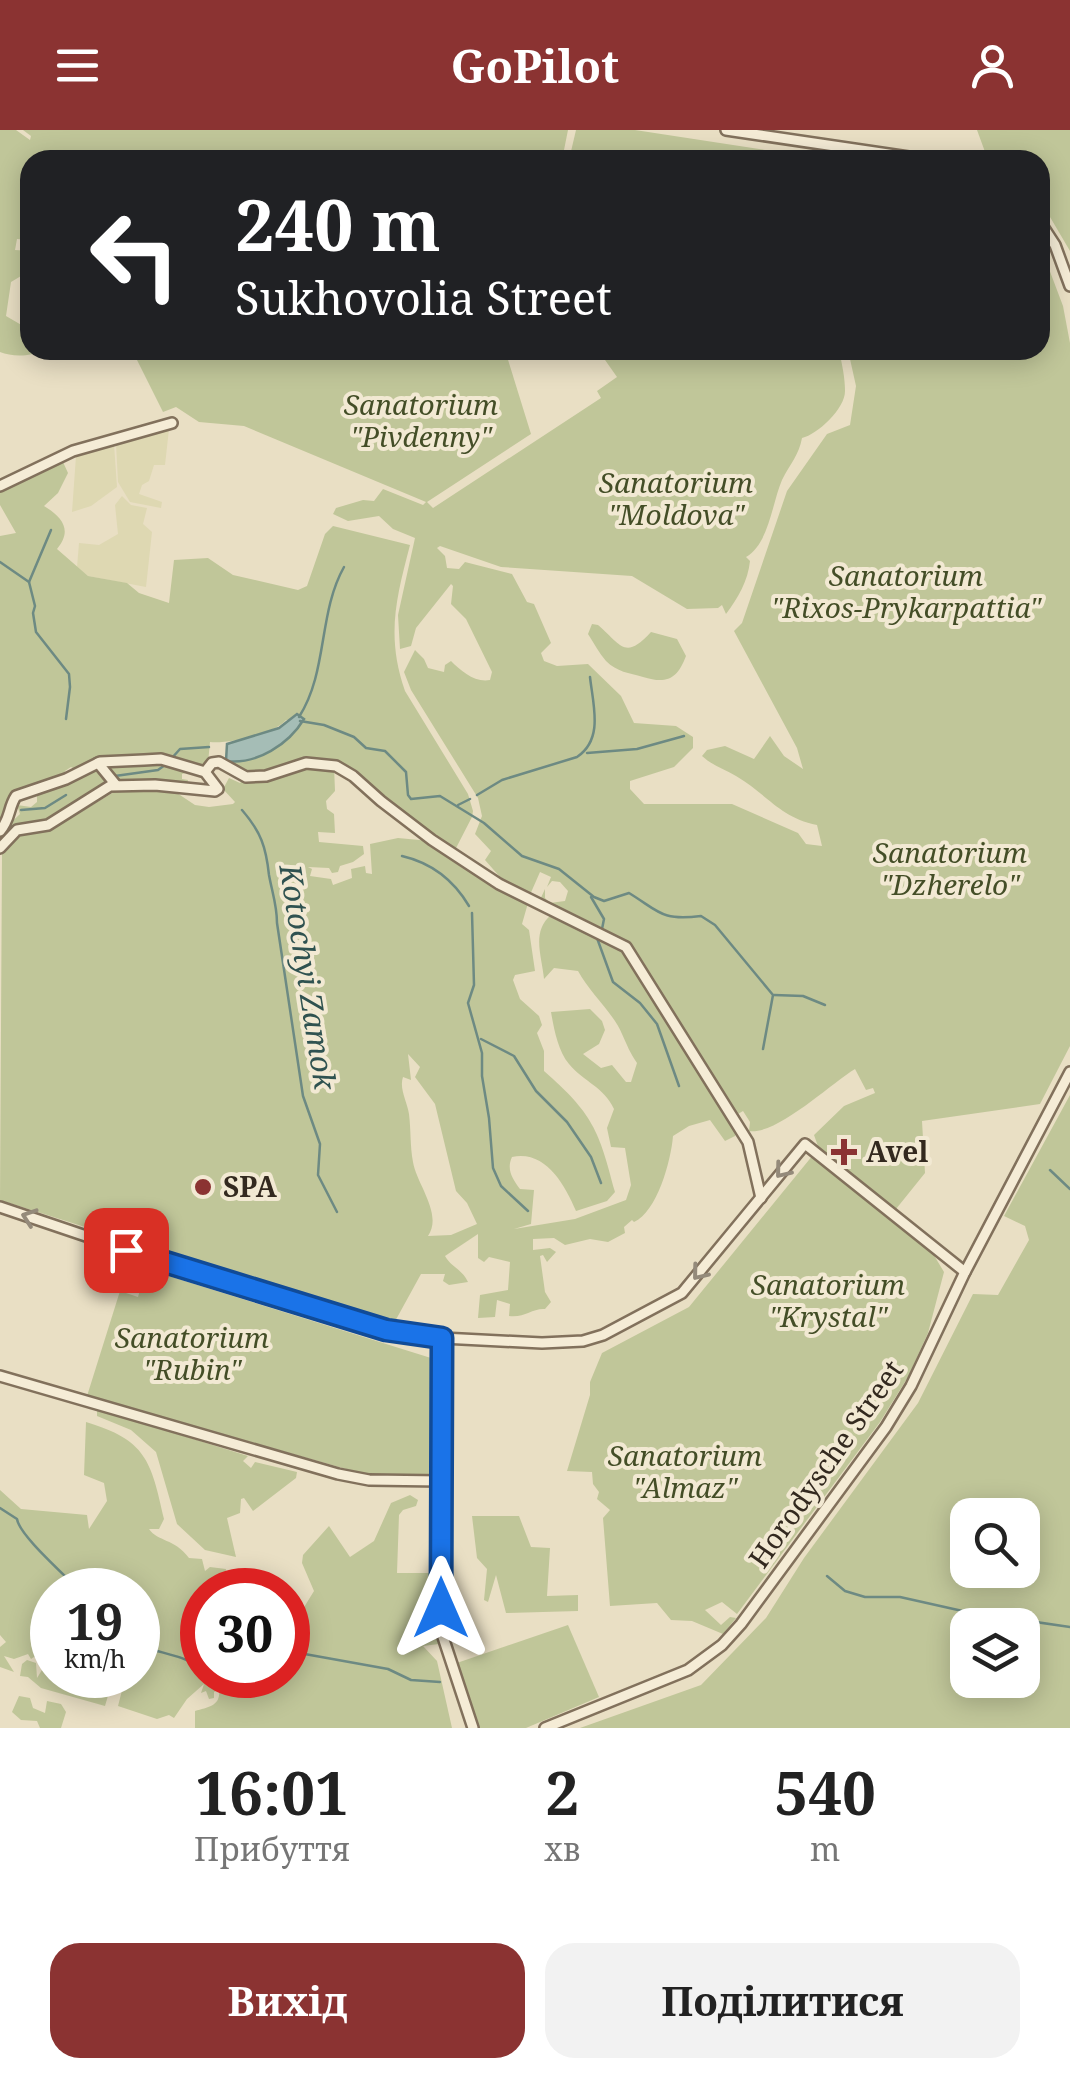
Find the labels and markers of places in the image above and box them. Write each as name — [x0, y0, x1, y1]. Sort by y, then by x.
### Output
place label: Avel — [866, 1132, 928, 1170]
marker: Avel — [831, 1139, 857, 1165]
place label: SPA — [223, 1167, 278, 1205]
marker: SPA — [192, 1176, 214, 1198]
pin — [84, 1208, 169, 1293]

